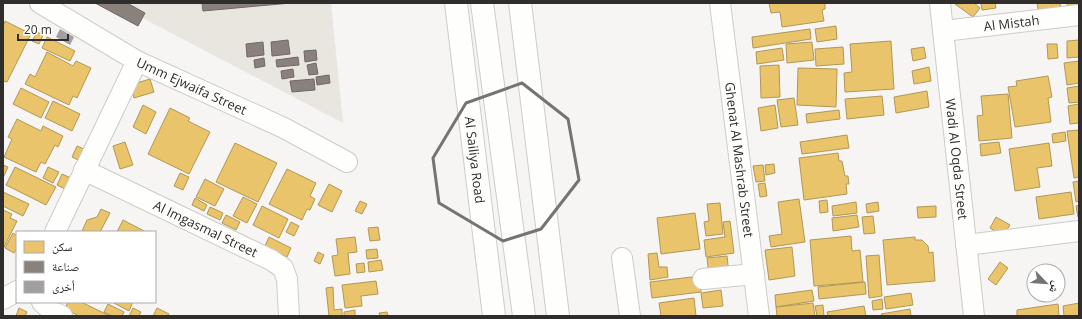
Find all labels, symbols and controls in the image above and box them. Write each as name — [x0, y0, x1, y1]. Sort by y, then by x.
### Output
street label: Al Mistah — [983, 11, 1040, 35]
scale bar — [18, 16, 68, 42]
text: 20 m — [24, 21, 52, 38]
street label: Umm Ejwaifa Street — [133, 53, 250, 119]
street label: Ghenat Al Mashrab Street — [721, 81, 758, 239]
street label: Wadi Al Oqda Street — [941, 98, 973, 221]
street label: Al Sailiya Road — [461, 115, 489, 204]
street label: Al Imgasmal Street — [151, 196, 261, 261]
legend — [16, 231, 156, 303]
text: سكن — [52, 238, 73, 255]
text: صناعة — [52, 258, 79, 275]
north arrow — [1026, 263, 1066, 303]
text: أخرى — [52, 278, 75, 295]
text: ش — [1045, 279, 1065, 296]

